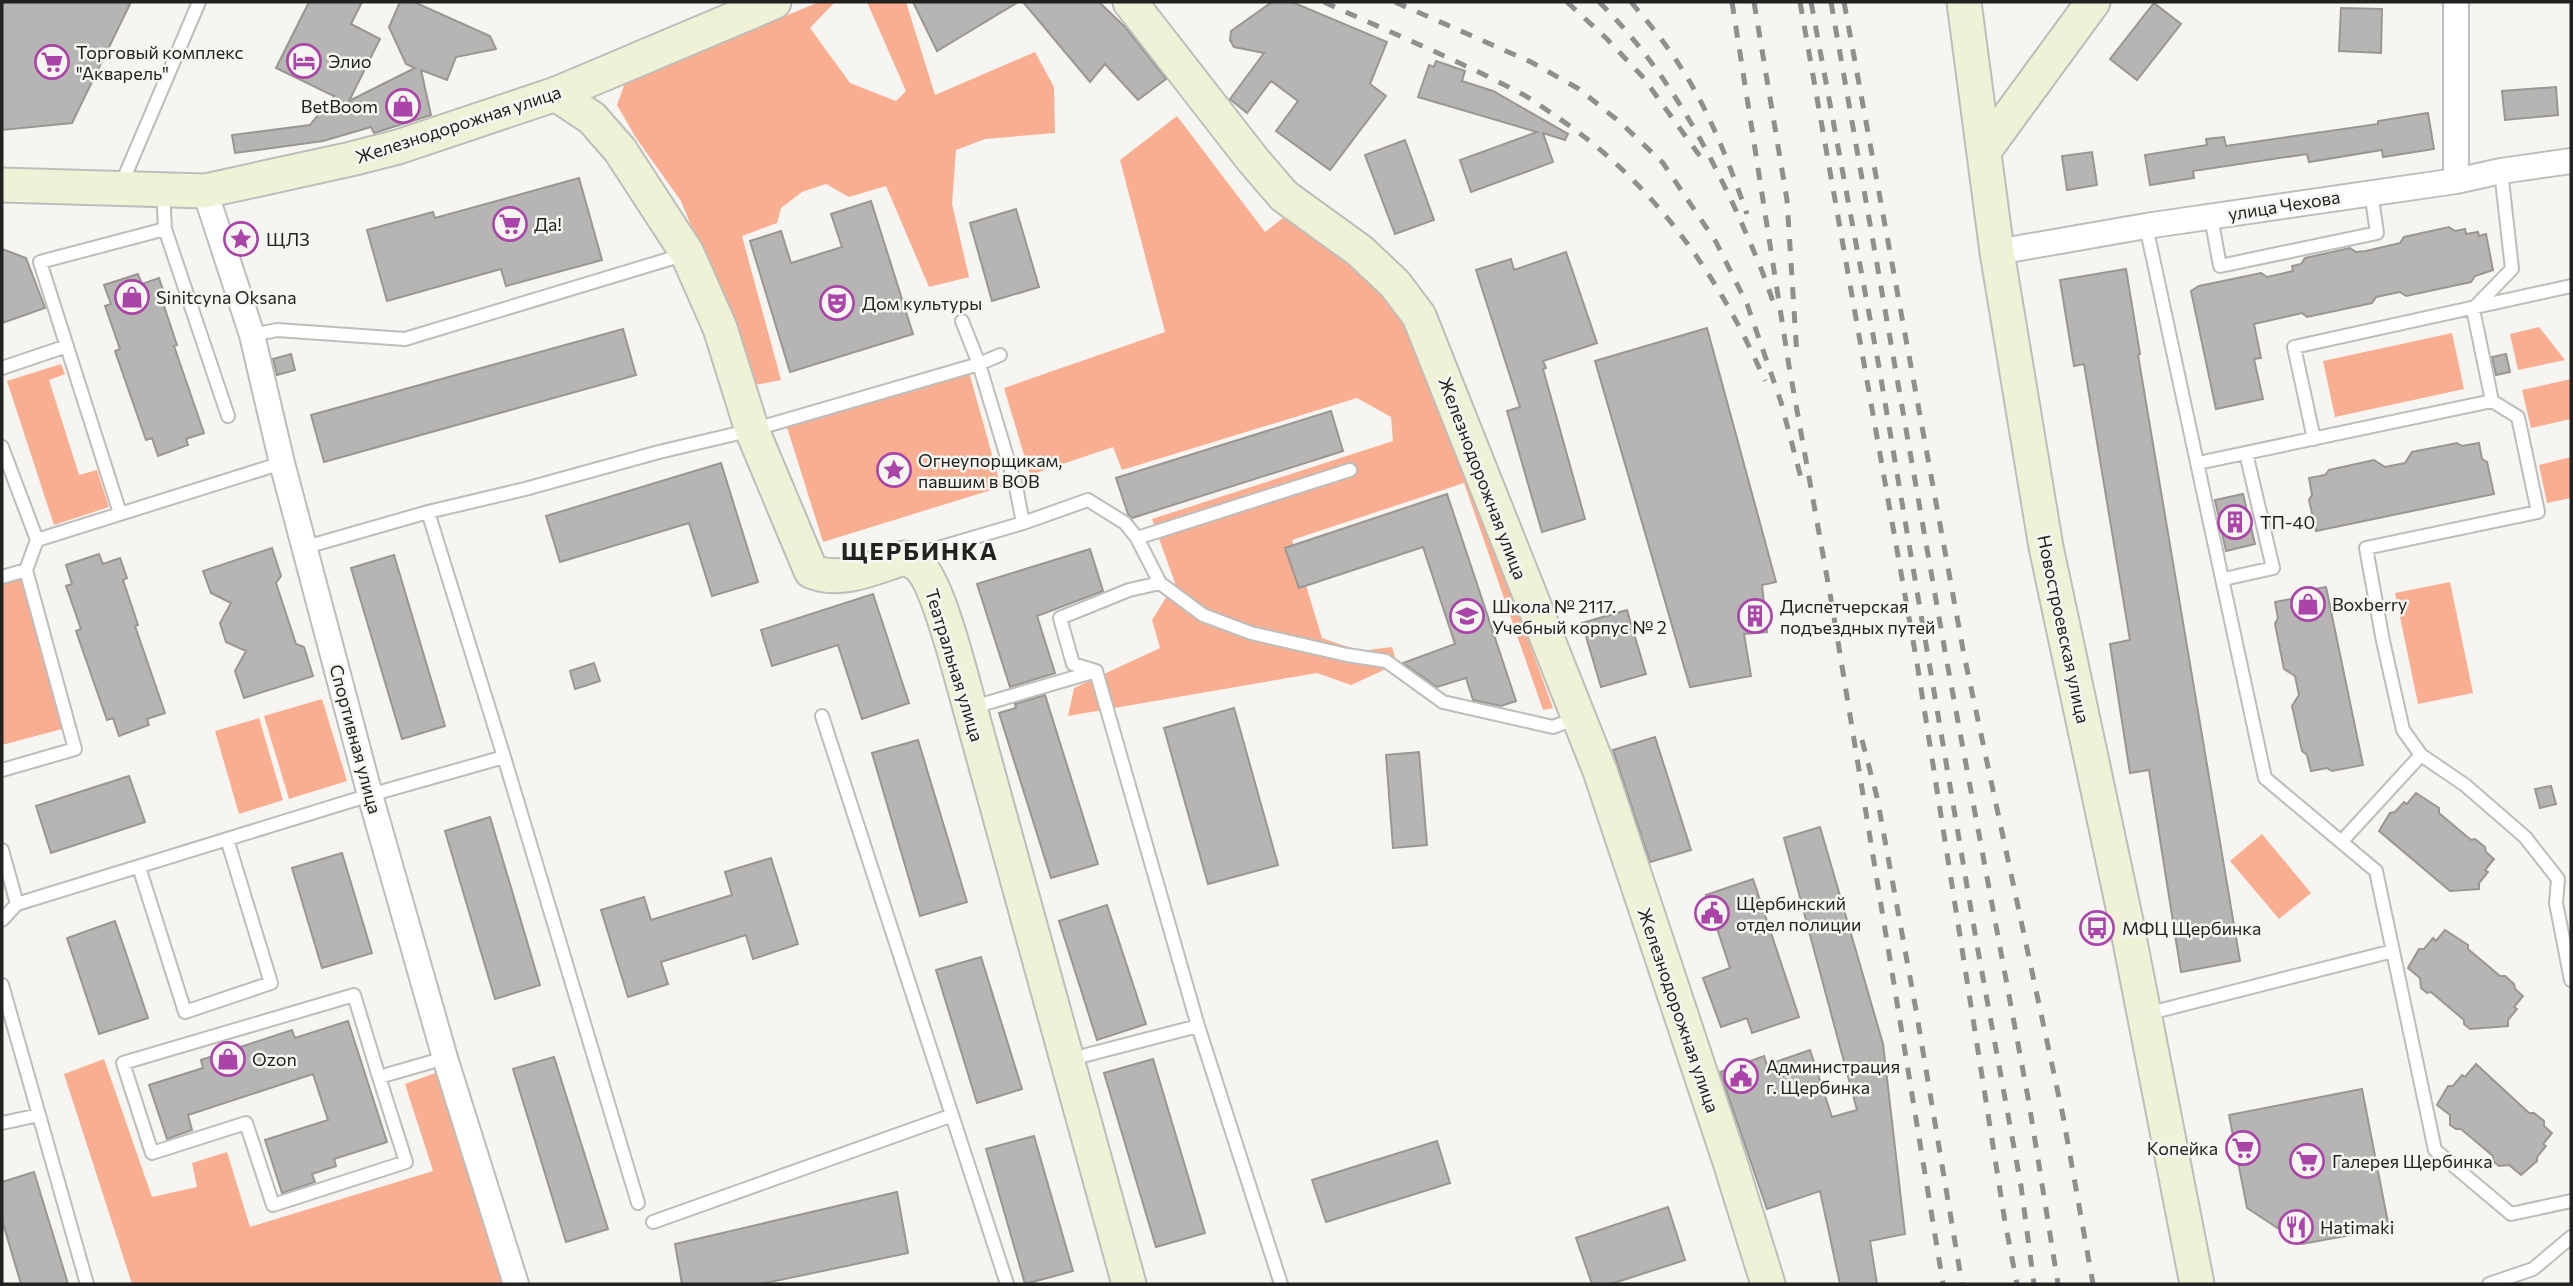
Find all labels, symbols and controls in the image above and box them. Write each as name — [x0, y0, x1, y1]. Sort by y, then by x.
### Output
place label: Торговый комплекс "Акварель" — [76, 41, 243, 84]
hotel icon: Элио — [285, 42, 323, 80]
supermarket icon: Торговый комплекс "Акварель" — [33, 43, 71, 81]
place label: Элио — [328, 50, 372, 72]
street label: Железнодорожная улица — [352, 80, 564, 168]
shop icon: BetBoom — [384, 87, 422, 125]
place label: BetBoom — [301, 95, 378, 117]
street label: улица Чехова — [2226, 185, 2342, 225]
supermarket icon: Да! — [491, 205, 529, 243]
place label: Да! — [534, 213, 562, 235]
place icon: ЩЛЗ — [222, 220, 260, 258]
place label: ЩЛЗ — [266, 228, 309, 250]
shop icon: Sinitcyna Oksana — [113, 278, 151, 316]
theatre icon: Дом культуры — [818, 284, 856, 322]
place label: Sinitcyna Oksana — [156, 286, 297, 308]
place label: Дом культуры — [862, 292, 982, 314]
street label: Железнодорожная улица — [1434, 374, 1532, 582]
place label: Огнеупорщикам, павшим в ВОВ — [918, 449, 1062, 492]
place icon: Огнеупорщикам, павшим в ВОВ — [875, 451, 913, 489]
building icon: ТП-40 — [2216, 503, 2254, 541]
place label: ТП-40 — [2260, 511, 2315, 533]
street label: Новостроевская улица — [2033, 533, 2095, 725]
district label: ЩЕРБИНКА — [841, 536, 999, 565]
shop icon: Boxberry — [2289, 585, 2327, 623]
street label: Театральная улица — [921, 586, 989, 744]
place label: Boxberry — [2332, 593, 2407, 615]
place label: Школа № 2117. Учебный корпус № 2 — [1492, 595, 1667, 638]
place label: Диспетчерская подъездных путей — [1780, 595, 1935, 638]
school or university icon: Школа № 2117. Учебный корпус № 2 — [1448, 597, 1486, 635]
building icon: Диспетчерская подъездных путей — [1736, 597, 1774, 635]
street label: Спортивная улица — [325, 662, 387, 816]
place label: Щербинский отдел полиции — [1736, 892, 1861, 935]
public building icon: Щербинский отдел полиции — [1693, 894, 1731, 932]
street label: Железнодорожная улица — [1634, 905, 1724, 1115]
bus stop icon: МФЦ Щербинка — [2078, 909, 2116, 947]
place label: МФЦ Щербинка — [2122, 917, 2261, 939]
shop icon: Ozon — [209, 1040, 247, 1078]
place label: Ozon — [252, 1048, 297, 1070]
place label: Администрация г. Щербинка — [1766, 1055, 1900, 1098]
public building icon: Администрация г. Щербинка — [1722, 1057, 1760, 1095]
supermarket icon: Копейка — [2224, 1129, 2262, 1167]
place label: Копейка — [2147, 1137, 2218, 1159]
supermarket icon: Галерея Щербинка — [2288, 1142, 2326, 1180]
place label: Галерея Щербинка — [2332, 1150, 2493, 1172]
restaurant icon: Hatimaki — [2277, 1208, 2315, 1246]
place label: Hatimaki — [2320, 1216, 2394, 1238]

